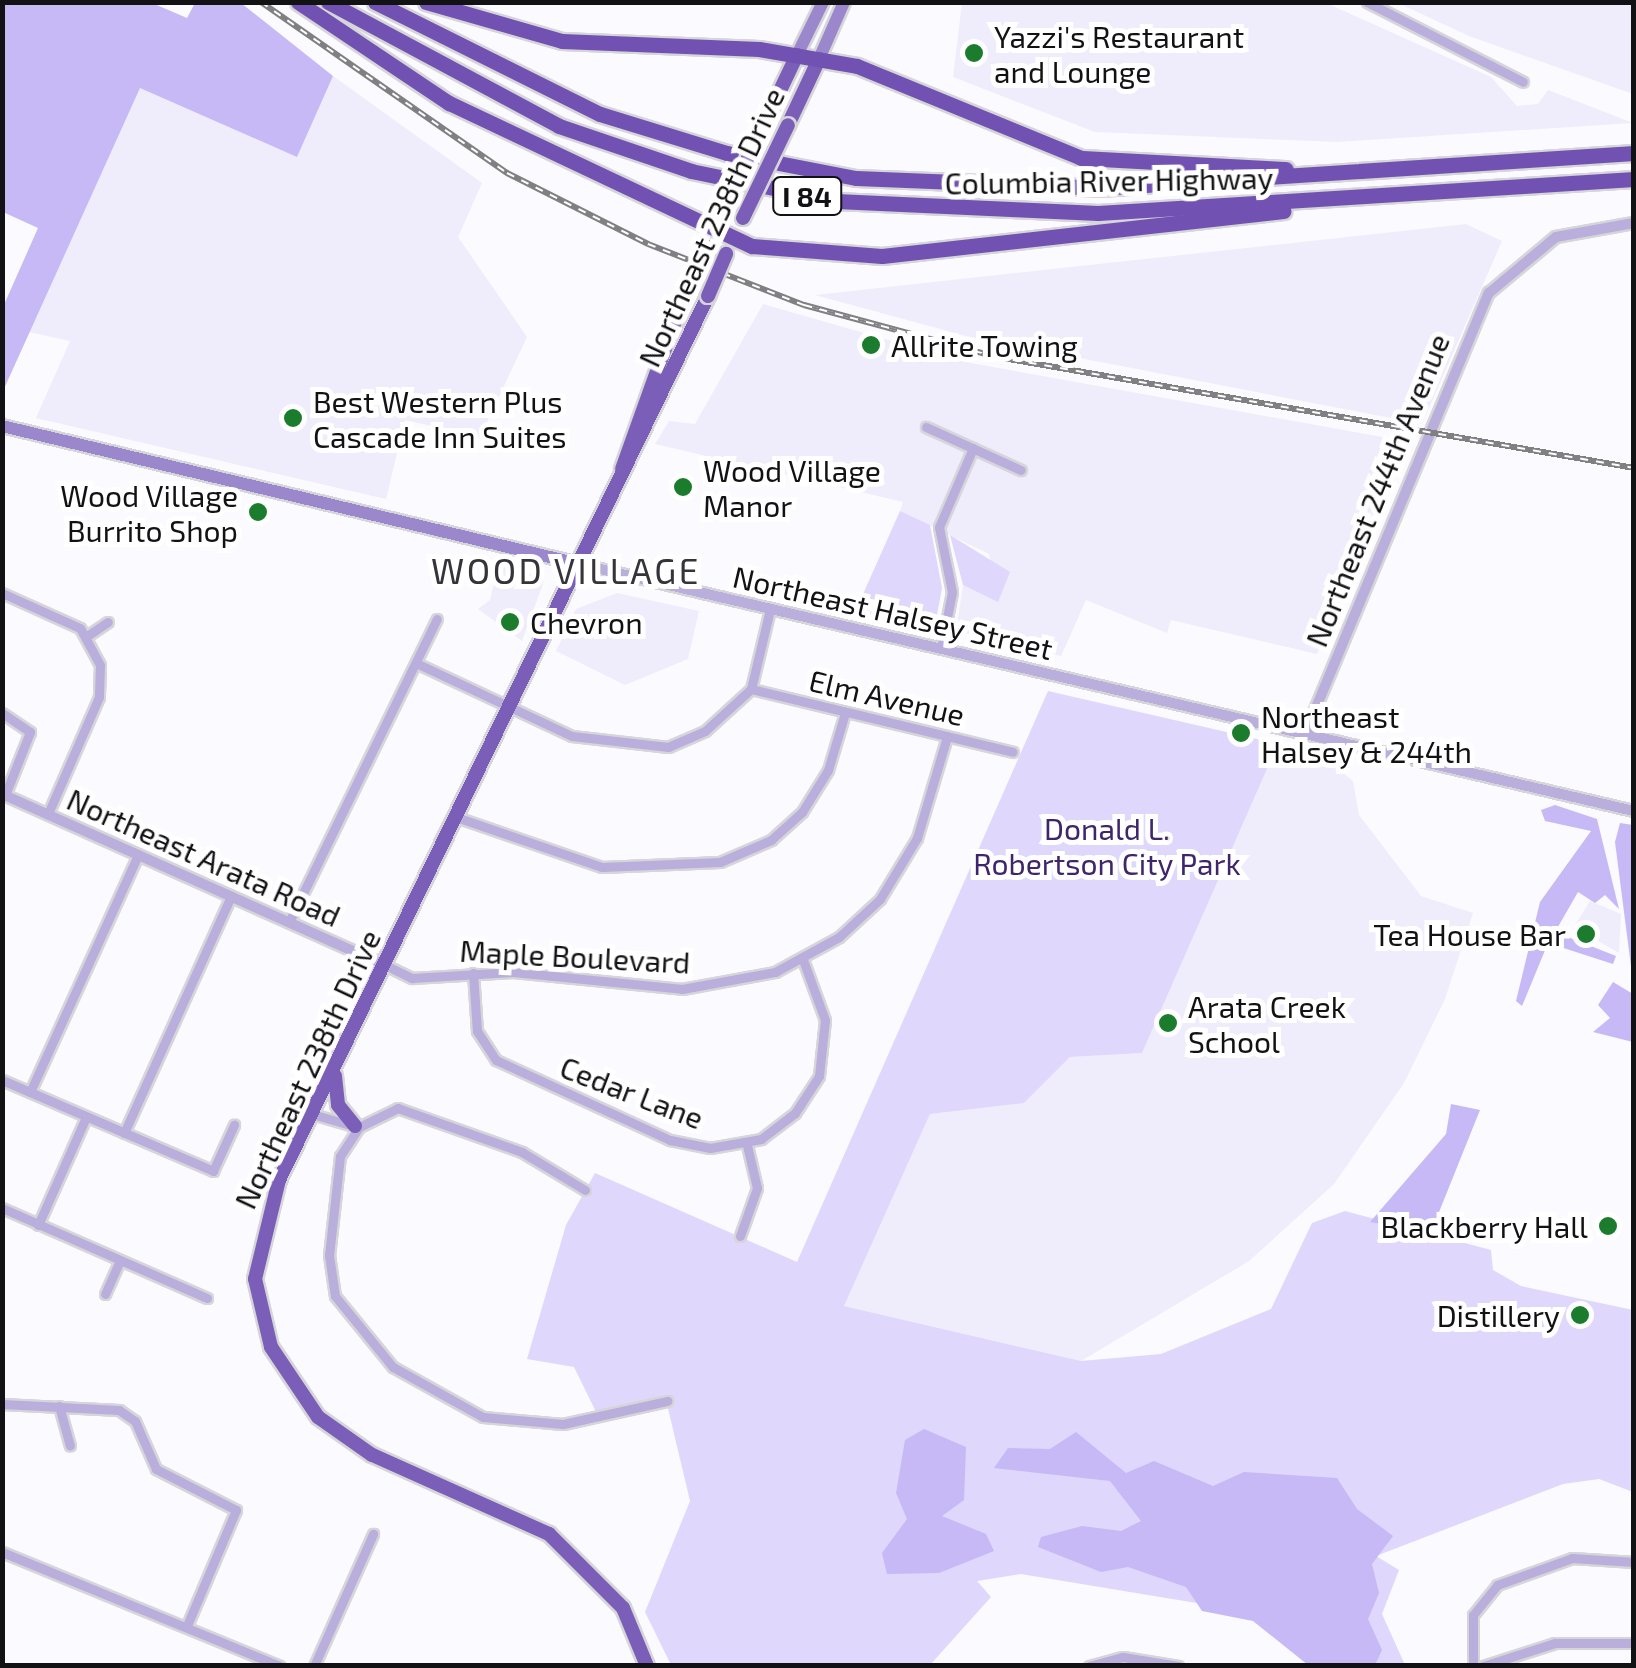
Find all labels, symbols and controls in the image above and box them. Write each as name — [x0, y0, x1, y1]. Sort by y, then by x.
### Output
place label: Yazzi's Restaurant and Lounge — [994, 18, 1244, 88]
marker: Yazzi's Restaurant and Lounge — [963, 42, 985, 64]
street label: Northeast 238th Drive — [631, 82, 791, 372]
street label: Columbia River Highway — [944, 159, 1274, 201]
road number: I 84 — [772, 173, 842, 219]
place label: Allrite Towing — [891, 327, 1079, 363]
street label: Northeast 244th Avenue — [1298, 328, 1456, 652]
marker: Allrite Towing — [860, 334, 882, 356]
place label: Best Western Plus Cascade Inn Suites — [313, 383, 566, 454]
marker: Best Western Plus Cascade Inn Suites — [282, 407, 304, 429]
place label: Wood Village Manor — [703, 452, 882, 522]
marker: Wood Village Manor — [672, 476, 694, 498]
place label: Wood Village Burrito Shop — [59, 477, 238, 548]
marker: Wood Village Burrito Shop — [247, 501, 269, 523]
district label: WOOD VILLAGE — [431, 549, 701, 591]
street label: Northeast Halsey Street — [729, 558, 1057, 666]
place label: Chevron — [530, 604, 643, 640]
marker: Chevron — [499, 611, 521, 633]
street label: Elm Avenue — [805, 662, 969, 732]
place label: Northeast Halsey & 244th — [1261, 698, 1473, 768]
marker: Northeast Halsey & 244th — [1230, 722, 1252, 744]
street label: Northeast Arata Road — [62, 780, 346, 934]
park label: Donald L. Robertson City Park — [973, 810, 1241, 880]
place label: Tea House Bar — [1373, 916, 1566, 952]
marker: Tea House Bar — [1575, 923, 1597, 945]
street label: Northeast 238th Drive — [227, 924, 387, 1214]
street label: Maple Boulevard — [459, 932, 691, 980]
place label: Arata Creek School — [1188, 988, 1346, 1058]
marker: Arata Creek School — [1157, 1012, 1179, 1034]
street label: Cedar Lane — [555, 1048, 709, 1136]
place label: Blackberry Hall — [1380, 1208, 1588, 1244]
marker: Blackberry Hall — [1597, 1215, 1619, 1237]
place label: Distillery — [1437, 1297, 1560, 1333]
marker: Distillery — [1569, 1304, 1591, 1326]

